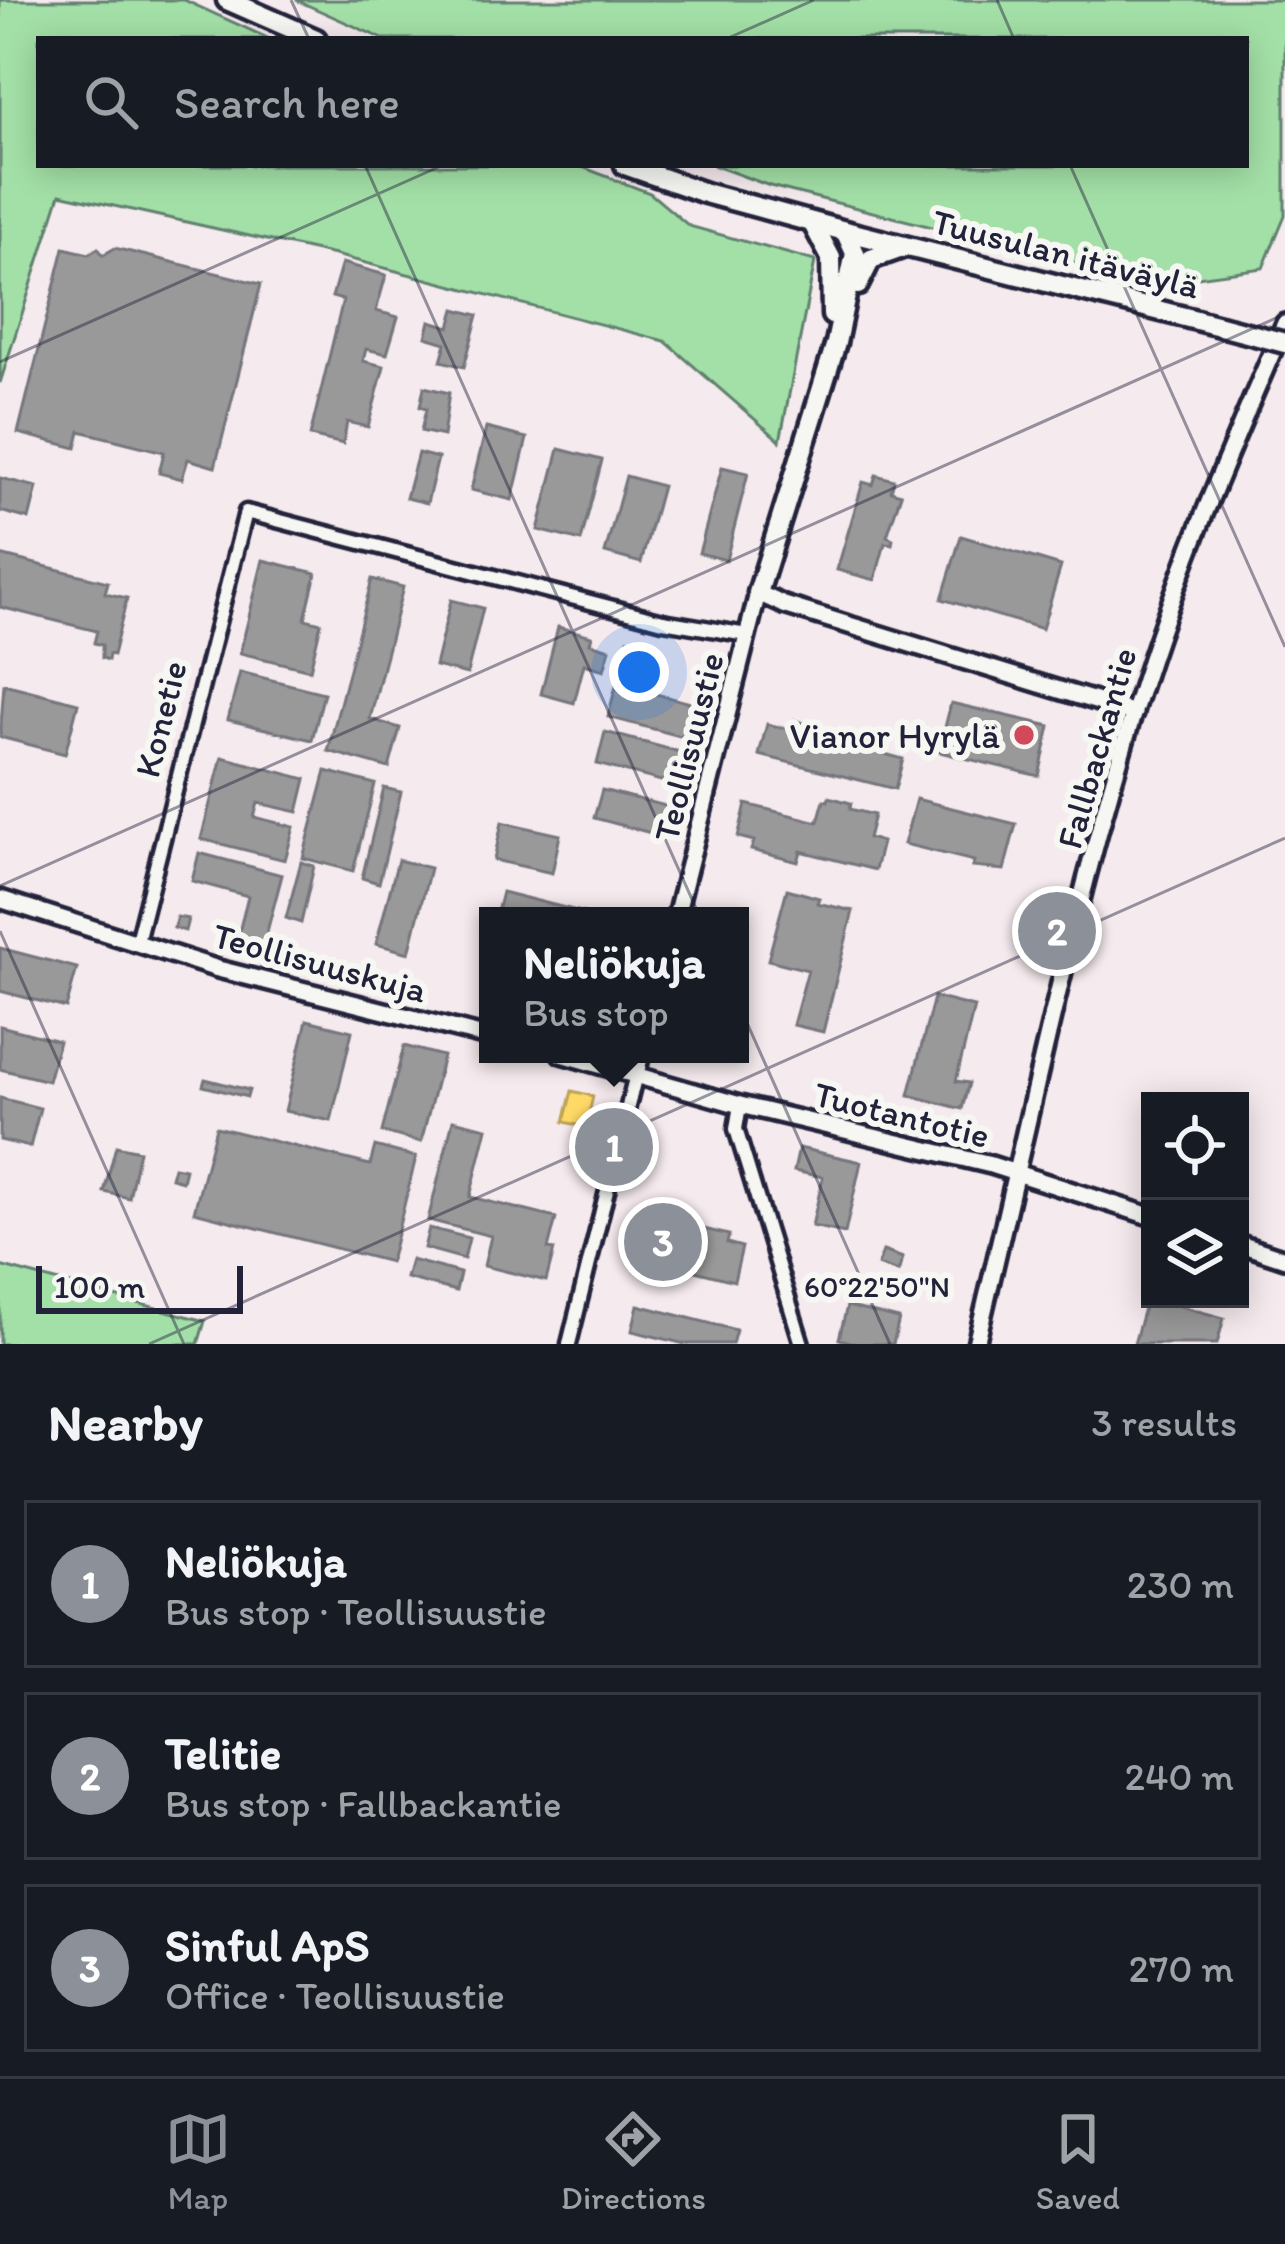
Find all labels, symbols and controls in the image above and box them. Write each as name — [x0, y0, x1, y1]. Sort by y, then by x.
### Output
search box — [36, 36, 1249, 168]
icon: search — [78, 69, 144, 135]
text: Search here — [174, 75, 400, 129]
street label: Tuusulan itäväylä — [928, 200, 1204, 307]
your location — [609, 642, 669, 702]
street label: Fallbackantie — [1047, 643, 1146, 854]
street label: Teollisuustie — [644, 648, 733, 846]
street label: Konetie — [125, 656, 196, 782]
place label: Vianor Hyrylä — [790, 714, 1000, 757]
marker: Vianor Hyrylä — [1011, 722, 1037, 748]
pin: 2 — [1018, 886, 1096, 976]
popup — [479, 907, 749, 1063]
street label: Teollisuuskuja — [208, 913, 432, 1012]
text: Neliökuja — [523, 935, 705, 989]
text: Bus stop — [523, 989, 669, 1036]
street label: Tuotantotie — [810, 1072, 994, 1157]
map controls — [1141, 1092, 1249, 1308]
button: locate — [1141, 1092, 1249, 1200]
pin: 1 — [575, 1102, 653, 1192]
pin: 3 — [624, 1197, 702, 1287]
button: layers — [1141, 1200, 1249, 1308]
scale bar — [36, 1260, 243, 1313]
text: 100 m — [54, 1267, 145, 1306]
text: 60°22'50"N — [804, 1268, 950, 1305]
text: Nearby — [48, 1392, 203, 1453]
text: 3 results — [1091, 1399, 1237, 1446]
text: Neliökuja — [165, 1534, 347, 1588]
text: 1 — [81, 1561, 99, 1608]
text: 230 m — [1127, 1561, 1234, 1608]
text: Bus stop · Teollisuustie — [165, 1588, 547, 1635]
text: Telitie — [165, 1726, 281, 1780]
text: 2 — [80, 1753, 100, 1800]
text: 240 m — [1124, 1753, 1234, 1800]
text: Bus stop · Fallbackantie — [165, 1780, 562, 1827]
text: Sinful ApS — [165, 1918, 370, 1972]
text: 3 — [79, 1945, 101, 1992]
text: 270 m — [1129, 1945, 1234, 1992]
text: Office · Teollisuustie — [165, 1972, 505, 2019]
tab: Map — [165, 2106, 231, 2217]
tab: Directions — [561, 2106, 706, 2217]
tab: Saved — [1036, 2106, 1120, 2217]

